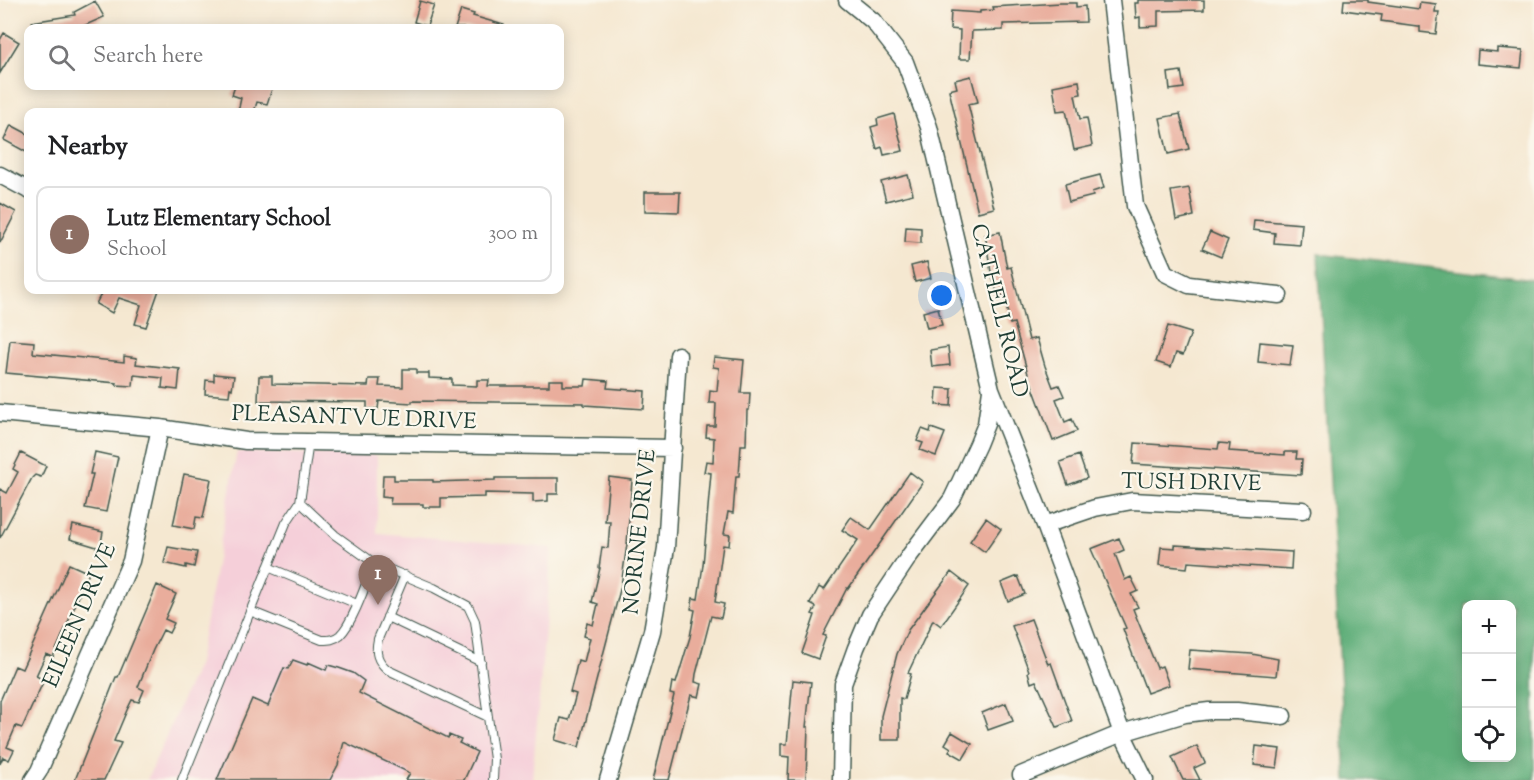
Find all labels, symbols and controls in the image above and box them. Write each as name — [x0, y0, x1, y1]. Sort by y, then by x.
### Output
search box — [24, 24, 564, 90]
icon: search — [45, 41, 78, 74]
text: Search here — [93, 41, 203, 73]
text: Nearby — [48, 129, 128, 166]
text: Lutz Elementary School — [107, 204, 331, 236]
text: 1 — [66, 220, 73, 249]
text: 300 m — [488, 220, 538, 249]
street label: CATHELL ROAD — [961, 221, 1035, 401]
text: School — [107, 236, 167, 265]
your location — [927, 281, 956, 310]
street label: PLEASANTVUE DRIVE — [231, 399, 477, 439]
street label: NORINE DRIVE — [616, 448, 666, 616]
street label: TUSH DRIVE — [1121, 467, 1261, 501]
street label: EILEEN DRIVE — [36, 539, 126, 693]
pin: 1 — [358, 556, 398, 605]
map controls — [1462, 600, 1516, 762]
button: + — [1462, 600, 1516, 654]
button: − — [1462, 654, 1516, 708]
button: locate — [1462, 708, 1516, 762]

